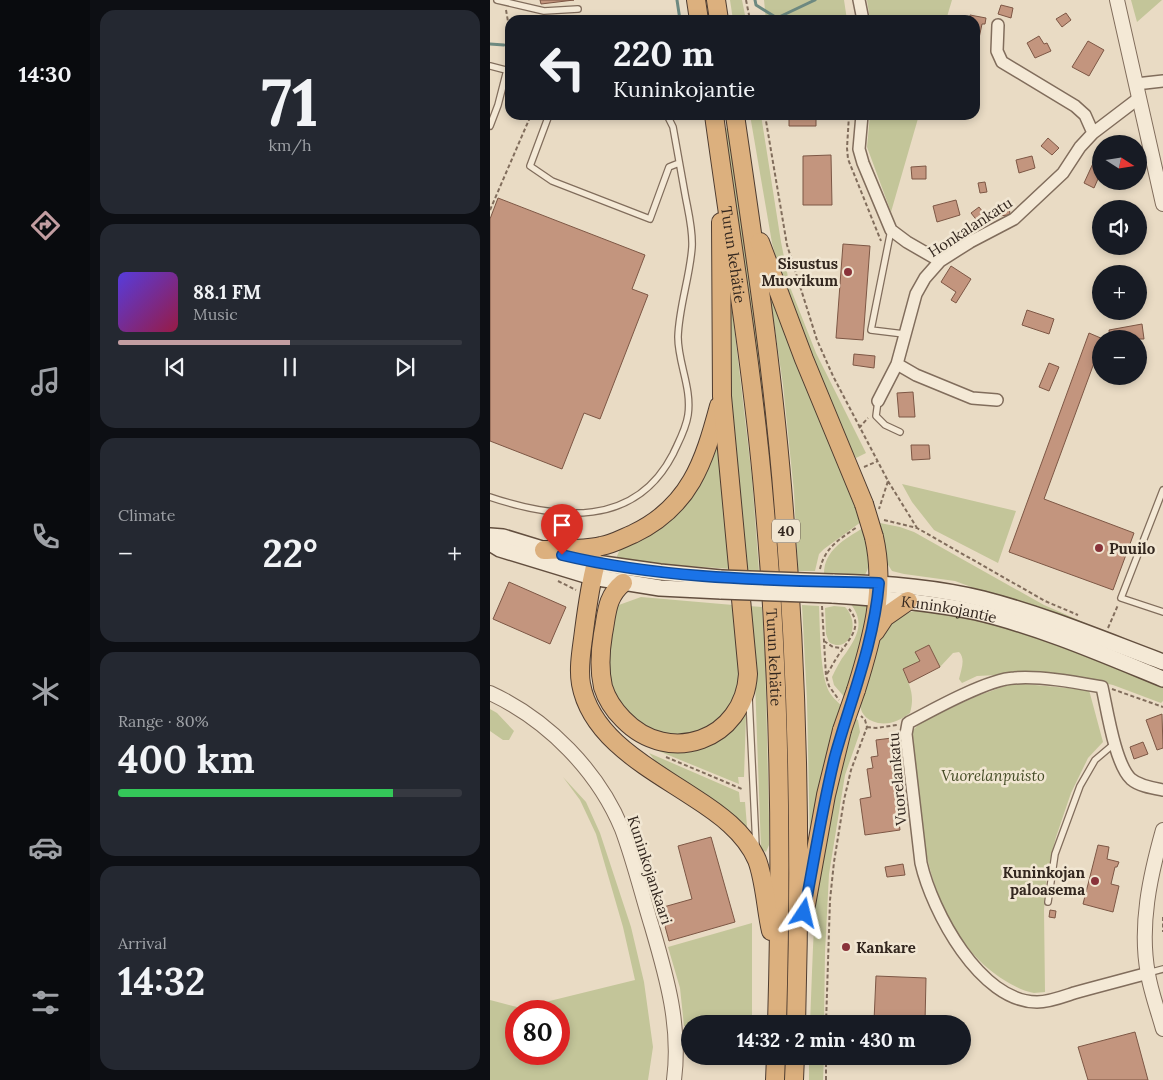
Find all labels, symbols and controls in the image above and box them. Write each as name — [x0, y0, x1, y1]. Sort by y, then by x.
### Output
text: 220 m — [613, 31, 714, 76]
icon: left — [530, 35, 595, 100]
text: 14:30 — [19, 60, 71, 88]
text: 71 — [262, 61, 318, 144]
text: Kuninkojantie — [613, 75, 755, 103]
text: km/h — [268, 135, 312, 155]
north arrow — [1092, 135, 1148, 190]
map controls — [1092, 135, 1147, 385]
street label: Honkalankatu — [924, 193, 1016, 261]
button: sound — [1092, 200, 1147, 255]
street label: Turun kehätie — [718, 205, 750, 304]
icon: directions — [28, 208, 63, 243]
place label: Sisustus Muovikum — [761, 254, 838, 290]
button: + — [1092, 265, 1147, 320]
marker: Sisustus Muovikum — [842, 266, 854, 278]
text: 88.1 FM — [193, 280, 261, 304]
text: Music — [193, 304, 238, 324]
button: − — [1092, 330, 1147, 385]
icon: previous — [161, 353, 189, 381]
icon: pause — [276, 353, 304, 381]
icon: next — [391, 353, 419, 381]
icon: music — [28, 364, 63, 399]
pin — [541, 504, 583, 555]
text: Climate — [118, 505, 175, 525]
icon: arrive — [548, 511, 576, 539]
icon: phone — [28, 519, 63, 554]
road number: 40 — [772, 520, 800, 542]
text: 22° — [262, 529, 318, 577]
text: − — [118, 536, 133, 572]
text: + — [447, 536, 462, 572]
place label: Puuilo — [1109, 539, 1156, 558]
marker: Puuilo — [1093, 542, 1105, 554]
street label: Kuninkojantie — [900, 591, 999, 626]
street label: Turun kehätie — [763, 608, 786, 707]
icon: climate — [28, 674, 63, 709]
text: Range · 80% — [118, 711, 209, 731]
street label: Vuorelankatu — [883, 732, 911, 827]
text: 400 km — [118, 735, 255, 783]
park label: Vuorelanpuisto — [941, 766, 1045, 785]
street label: Kuninkojankaari — [623, 813, 677, 927]
icon: car — [28, 830, 63, 865]
place label: Kuninkojan paloasema — [1002, 863, 1085, 899]
marker: Kuninkojan paloasema — [1089, 875, 1101, 887]
position arrow — [777, 886, 829, 938]
text: Arrival — [118, 933, 167, 953]
place label: Kankare — [856, 938, 916, 957]
marker: Kankare — [840, 941, 852, 953]
text: 14:32 — [118, 957, 205, 1005]
icon: filters — [28, 985, 63, 1020]
speed limit sign: 80 — [505, 1000, 570, 1065]
text: 14:32 · 2 min · 430 m — [737, 1028, 915, 1052]

